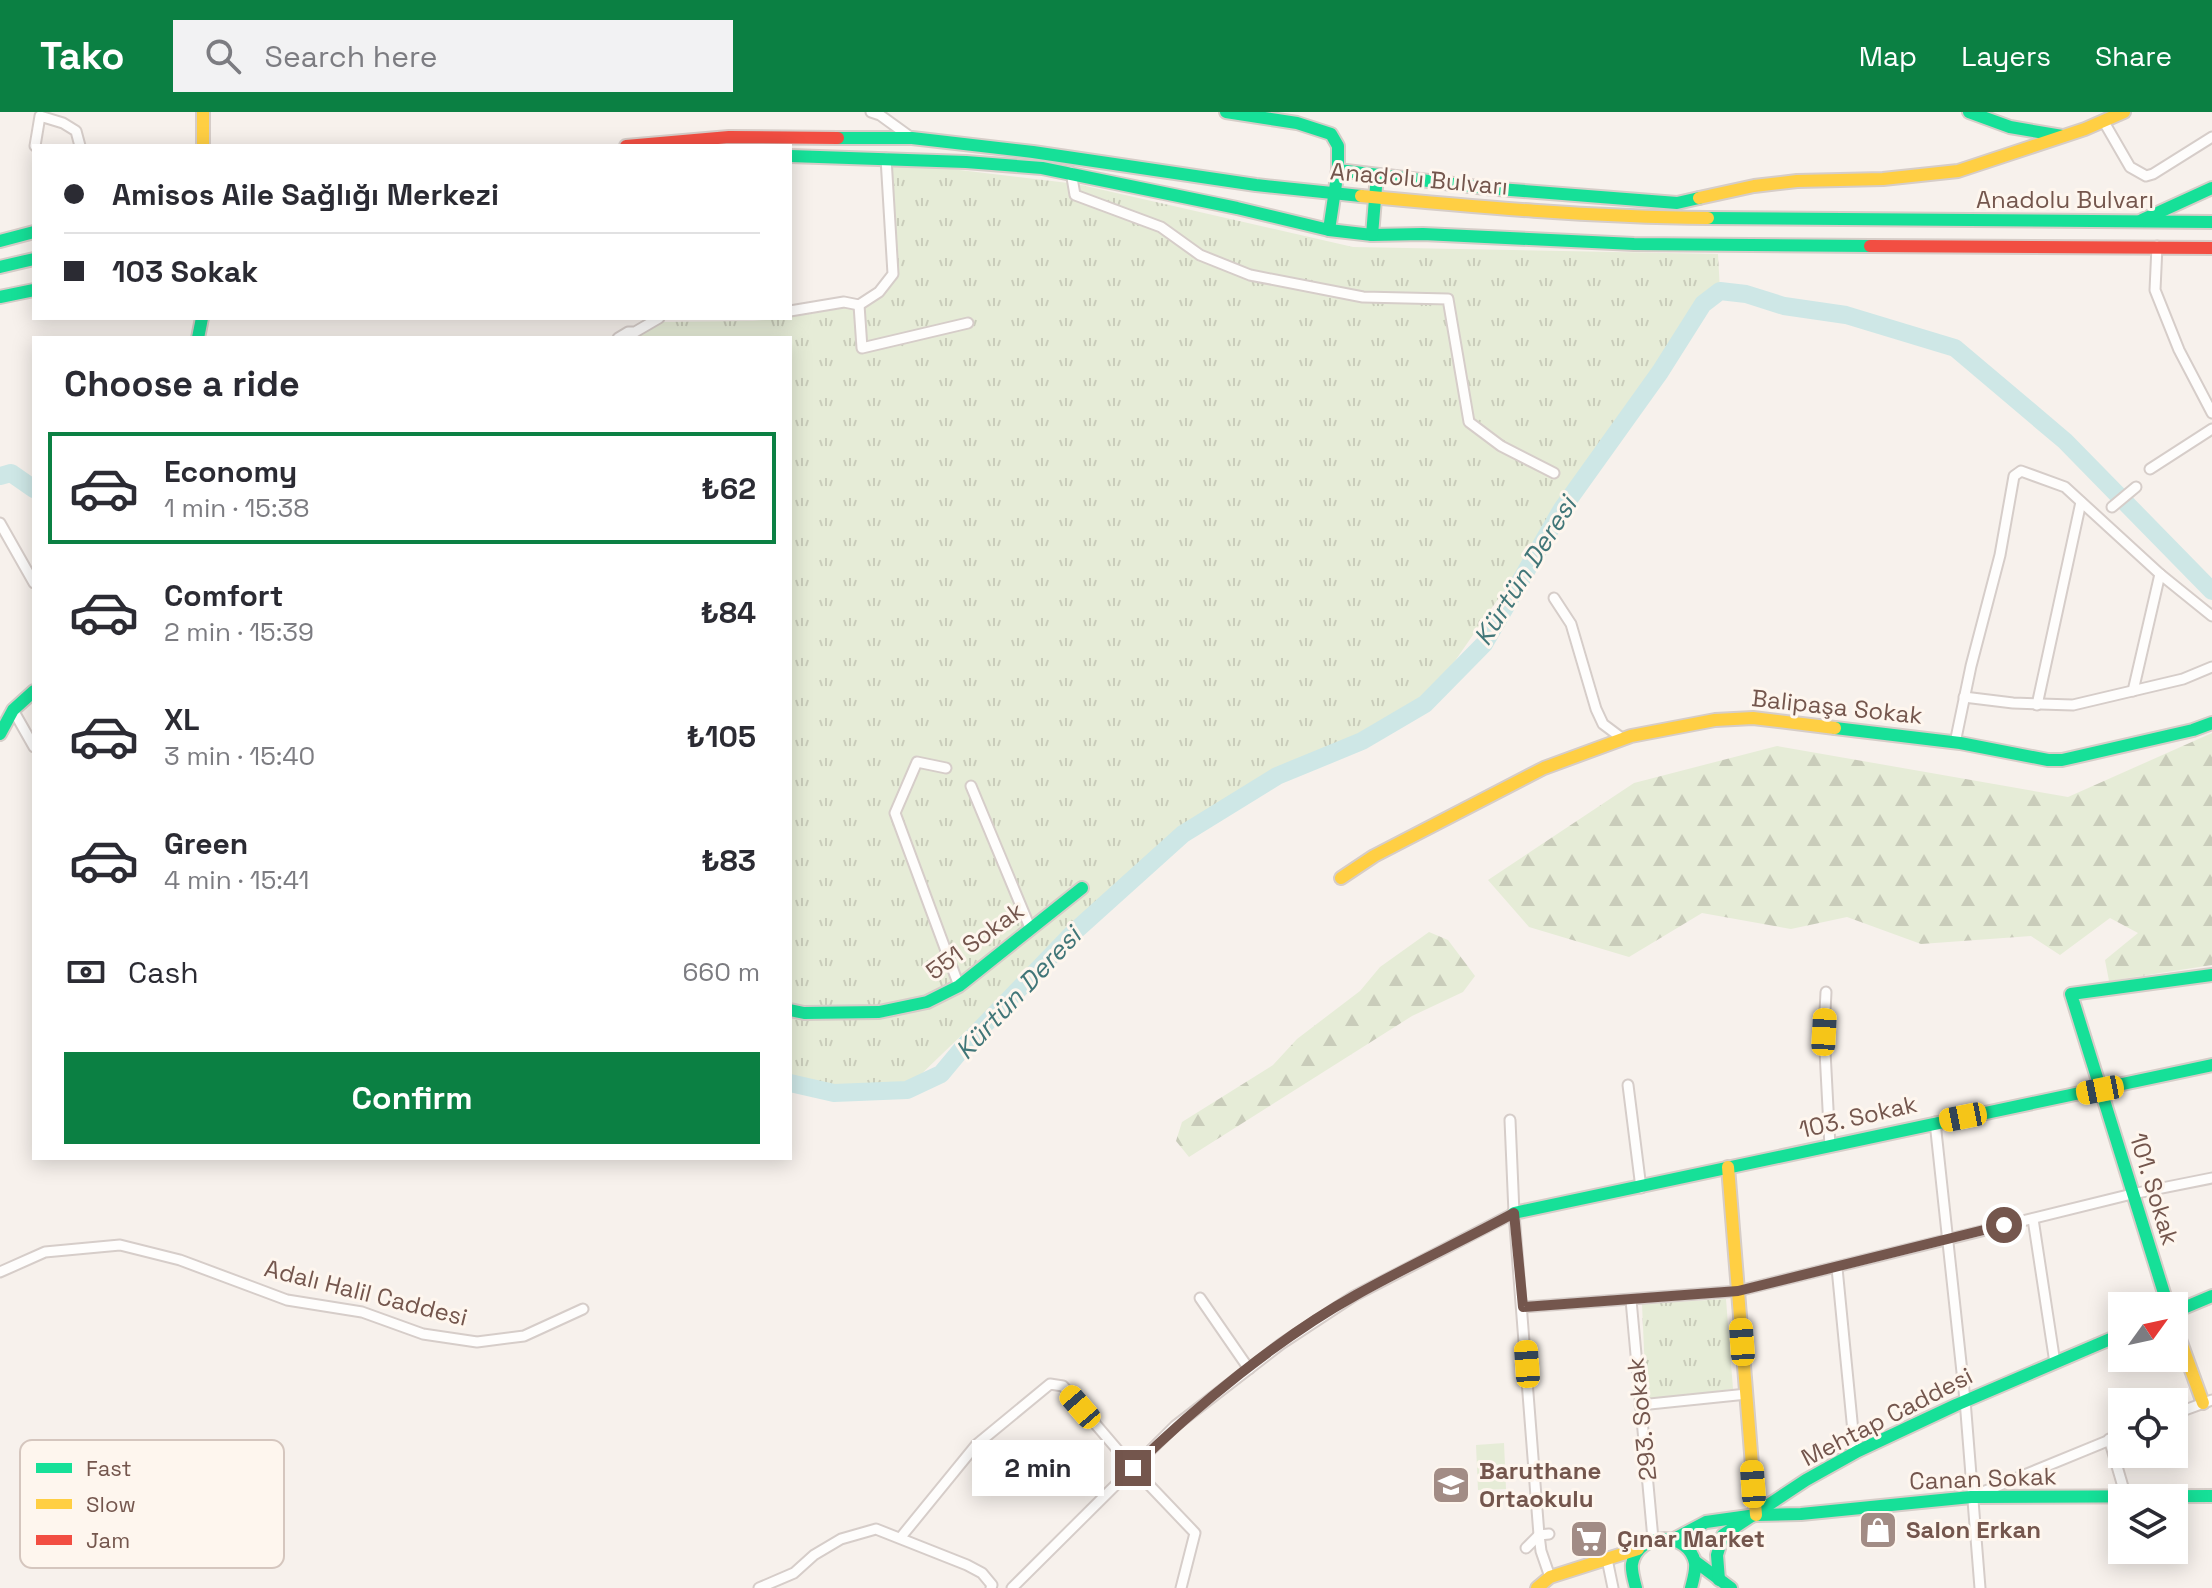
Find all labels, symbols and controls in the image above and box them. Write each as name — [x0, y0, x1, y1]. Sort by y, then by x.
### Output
search box — [173, 20, 733, 92]
text: Tako — [40, 32, 125, 80]
icon: search — [201, 34, 245, 78]
text: Search here — [265, 37, 437, 76]
text: Map — [1859, 38, 1917, 74]
text: Layers — [1961, 38, 2051, 74]
text: Share — [2095, 38, 2172, 74]
street label: Anadolu Bulvarı — [1329, 155, 1509, 202]
text: Amisos Aile Sağlığı Merkezi — [112, 175, 499, 214]
street label: Anadolu Bulvarı — [1976, 184, 2154, 215]
text: 103 Sokak — [112, 252, 258, 291]
text: Choose a ride — [64, 361, 300, 407]
icon: car — [68, 452, 140, 524]
text: Economy — [164, 452, 297, 491]
text: ₺62 — [701, 469, 756, 508]
water label: Kürtün Deresi — [1466, 488, 1586, 652]
text: 1 min · 15:38 — [164, 491, 309, 525]
icon: car — [68, 576, 140, 648]
text: Comfort — [164, 576, 283, 615]
text: ₺84 — [700, 593, 756, 632]
text: 2 min · 15:39 — [164, 615, 314, 649]
street label: Balipaşa Sokak — [1750, 682, 1924, 731]
icon: car — [68, 700, 140, 772]
text: XL — [164, 700, 200, 739]
text: ₺105 — [686, 717, 756, 756]
text: 3 min · 15:40 — [164, 739, 315, 773]
icon: car — [68, 824, 140, 896]
text: Green — [164, 824, 248, 863]
text: ₺83 — [701, 841, 756, 880]
text: 4 min · 15:41 — [164, 863, 309, 897]
street label: 551 Sokak — [920, 895, 1030, 986]
water label: Kürtün Deresi — [948, 918, 1090, 1066]
icon: cash — [64, 950, 108, 994]
text: Cash — [128, 953, 199, 992]
text: 660 m — [682, 955, 760, 989]
car — [1811, 1007, 1837, 1057]
button: Confirm — [64, 1052, 760, 1144]
car — [2074, 1074, 2126, 1106]
street label: 103. Sokak — [1796, 1088, 1920, 1145]
car — [1937, 1101, 1989, 1133]
street label: 101. Sokak — [2123, 1129, 2186, 1249]
route start — [1986, 1207, 2022, 1243]
street label: Adalı Halil Caddesi — [261, 1252, 471, 1333]
north arrow — [2108, 1292, 2188, 1372]
map controls — [2108, 1292, 2188, 1564]
car — [1728, 1317, 1756, 1367]
car — [1513, 1339, 1541, 1389]
street label: 293. Sokak — [1620, 1356, 1663, 1482]
street label: Mehtap Caddesi — [1796, 1360, 1978, 1473]
car — [1055, 1381, 1105, 1433]
button: locate — [2108, 1388, 2188, 1468]
legend — [20, 1440, 284, 1568]
callout: 2 min — [973, 1440, 1105, 1496]
route end — [1115, 1450, 1151, 1486]
text: 2 min — [1004, 1451, 1072, 1485]
text: Fast — [86, 1454, 132, 1482]
place label: Baruthane Ortaokulu — [1479, 1455, 1601, 1514]
car — [1739, 1459, 1767, 1509]
street label: Canan Sokak — [1909, 1460, 2057, 1497]
school or university icon: Baruthane Ortaokulu — [1430, 1464, 1472, 1506]
button: layers — [2108, 1484, 2188, 1564]
text: Slow — [86, 1490, 136, 1518]
shop icon: Salon Erkan — [1857, 1509, 1899, 1551]
place label: Salon Erkan — [1906, 1514, 2041, 1545]
supermarket icon: Çınar Market — [1568, 1518, 1610, 1560]
place label: Çınar Market — [1617, 1523, 1765, 1554]
text: Jam — [86, 1526, 130, 1554]

